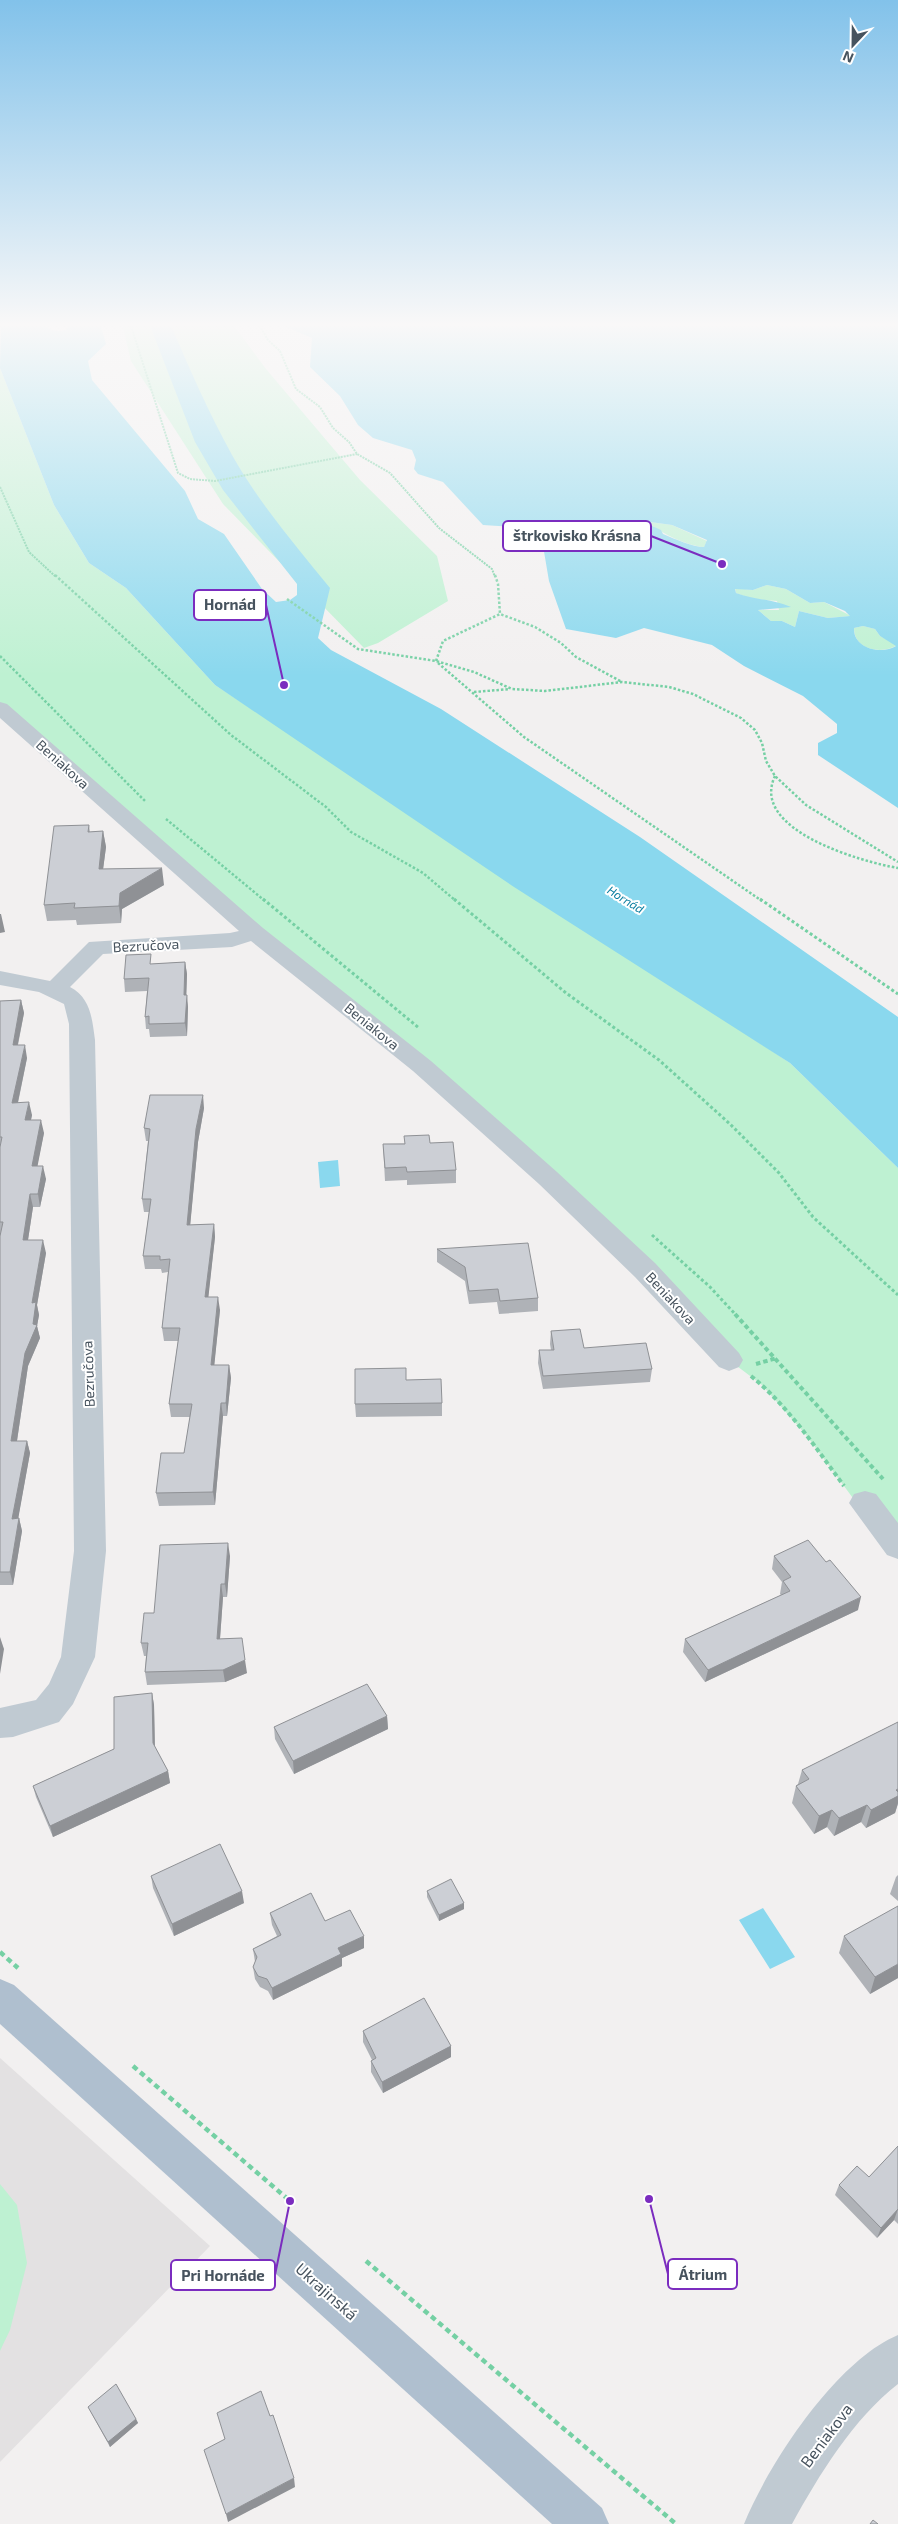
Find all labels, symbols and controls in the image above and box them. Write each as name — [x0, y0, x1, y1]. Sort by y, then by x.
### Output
north arrow — [828, 20, 878, 70]
text: N — [840, 48, 856, 67]
callout: štrkovisko Krásna — [503, 521, 651, 551]
text: štrkovisko Krásna — [513, 526, 641, 544]
callout: Hornád — [194, 590, 266, 620]
text: Hornád — [204, 595, 256, 613]
street label: Beniakova — [33, 736, 93, 792]
water label: Hornád — [605, 882, 647, 916]
street label: Bezručova — [112, 935, 180, 955]
street label: Beniakova — [341, 999, 403, 1053]
street label: Beniakova — [643, 1268, 699, 1328]
street label: Bezručova — [78, 1340, 98, 1408]
street label: Ukrajinská — [292, 2258, 362, 2324]
callout: Átrium — [668, 2259, 737, 2289]
callout: Pri Hornáde — [171, 2260, 275, 2290]
text: Átrium — [679, 2265, 727, 2283]
text: Pri Hornáde — [181, 2266, 265, 2284]
street label: Beniakova — [796, 2399, 856, 2471]

